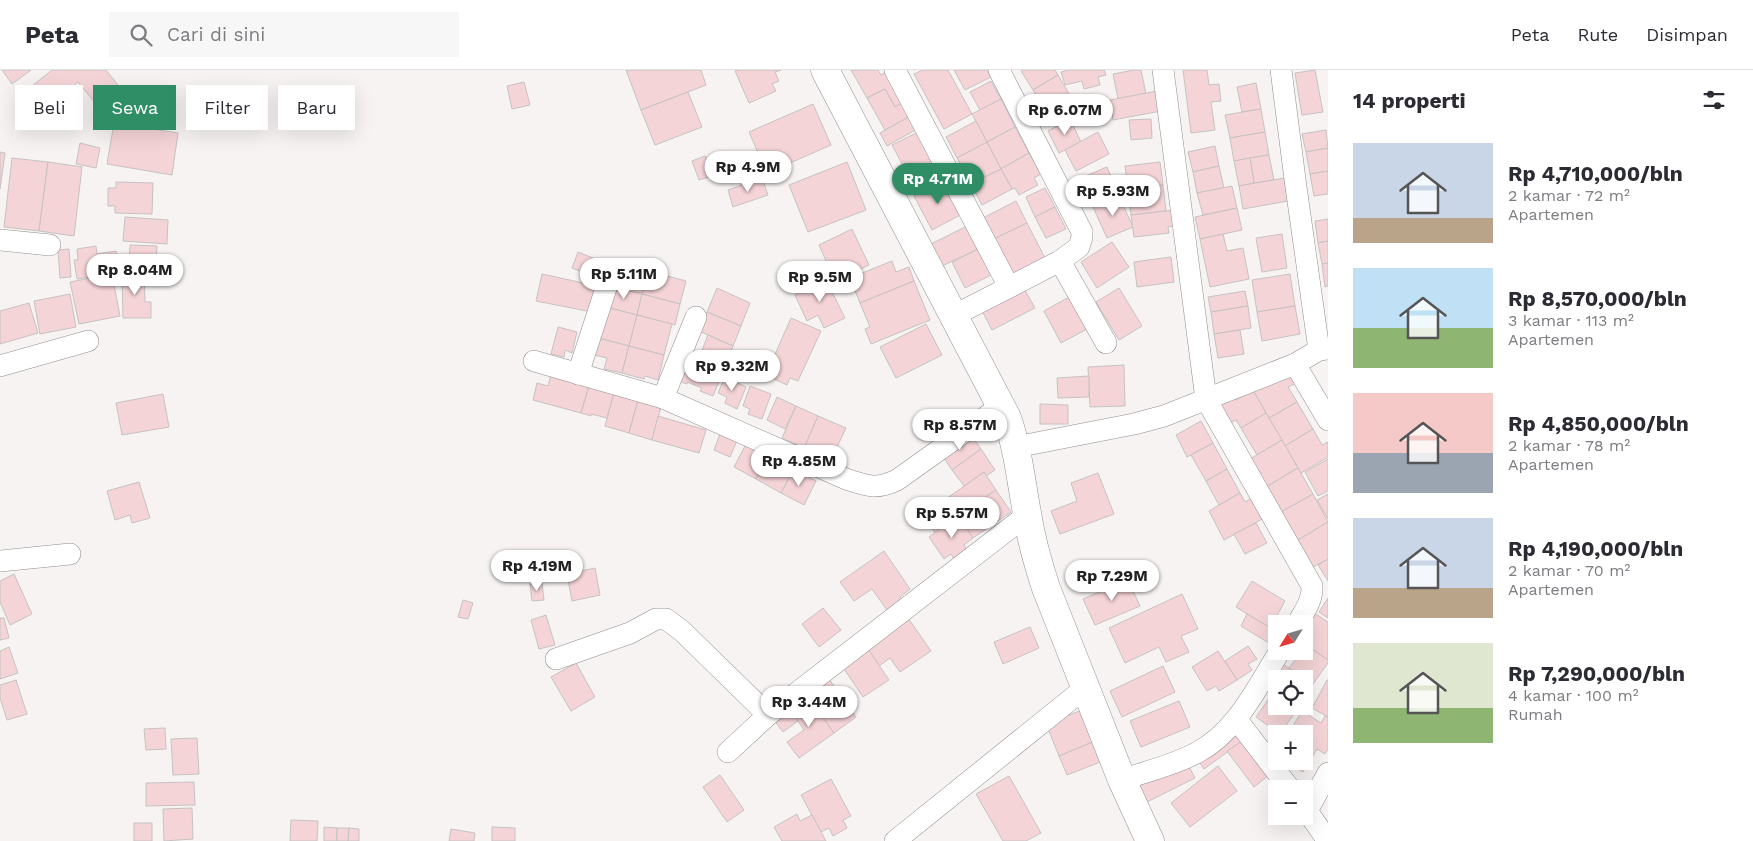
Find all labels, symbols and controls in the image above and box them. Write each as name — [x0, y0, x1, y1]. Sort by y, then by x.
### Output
search box — [109, 12, 459, 57]
text: Peta — [25, 21, 79, 49]
icon: search — [127, 21, 155, 49]
text: Cari di sini — [167, 23, 265, 46]
text: Peta — [1511, 24, 1549, 45]
text: Rute — [1577, 24, 1618, 45]
text: Disimpan — [1646, 24, 1728, 45]
chip: Beli — [15, 85, 83, 130]
chip: Sewa — [93, 85, 176, 130]
chip: Filter — [186, 85, 268, 130]
chip: Baru — [278, 85, 355, 130]
icon: filters — [1700, 86, 1728, 114]
text: 14 properti — [1353, 88, 1466, 113]
pin: Rp 6.07M — [1013, 93, 1117, 136]
text: Rp 6.07M — [1028, 100, 1102, 119]
pin: Rp 4.9M — [702, 150, 794, 193]
text: Rp 4.9M — [716, 157, 780, 176]
text: Rp 4,710,000/bln — [1508, 161, 1683, 186]
pin: Rp 4.71M — [886, 162, 990, 205]
icon: home — [1393, 163, 1453, 223]
text: Rp 4.71M — [903, 169, 973, 188]
pin: Rp 5.93M — [1061, 174, 1165, 217]
text: Rp 5.93M — [1076, 181, 1150, 200]
text: 2 kamar · 72 m² — [1508, 186, 1630, 205]
text: Apartemen — [1508, 205, 1594, 224]
pin: Rp 8.04M — [83, 254, 187, 296]
pin: Rp 5.11M — [572, 258, 676, 300]
text: Rp 8.04M — [97, 260, 173, 279]
pin: Rp 9.5M — [774, 260, 866, 303]
text: Rp 5.11M — [591, 264, 657, 283]
text: Rp 9.5M — [788, 267, 852, 286]
text: Rp 8,570,000/bln — [1508, 286, 1687, 311]
icon: home — [1393, 288, 1453, 348]
text: 3 kamar · 113 m² — [1508, 311, 1634, 330]
text: Apartemen — [1508, 330, 1594, 349]
pin: Rp 9.32M — [680, 350, 784, 392]
text: Rp 9.32M — [695, 356, 769, 375]
pin: Rp 8.57M — [908, 408, 1012, 451]
text: Rp 4,850,000/bln — [1508, 411, 1689, 436]
icon: home — [1393, 413, 1453, 473]
text: Rp 8.57M — [923, 415, 997, 434]
text: 2 kamar · 78 m² — [1508, 436, 1630, 455]
pin: Rp 4.85M — [747, 444, 851, 487]
text: Rp 4.85M — [762, 451, 836, 470]
text: Apartemen — [1508, 455, 1594, 474]
pin: Rp 5.57M — [900, 496, 1004, 539]
text: Rp 5.57M — [916, 503, 988, 522]
text: Rp 4,190,000/bln — [1508, 536, 1683, 561]
icon: home — [1393, 538, 1453, 598]
pin: Rp 4.19M — [485, 550, 589, 592]
text: Rp 4.19M — [502, 556, 572, 575]
pin: Rp 7.29M — [1060, 560, 1164, 602]
text: 2 kamar · 70 m² — [1508, 561, 1630, 580]
text: Rp 7.29M — [1076, 566, 1148, 585]
text: Apartemen — [1508, 580, 1594, 599]
north arrow — [1268, 615, 1312, 660]
map controls — [1268, 615, 1313, 825]
text: Rp 7,290,000/bln — [1508, 661, 1685, 686]
icon: home — [1393, 663, 1453, 723]
button: locate — [1268, 670, 1313, 715]
pin: Rp 3.44M — [757, 686, 861, 728]
text: 4 kamar · 100 m² — [1508, 686, 1639, 705]
text: Rp 3.44M — [772, 692, 846, 711]
text: Rumah — [1508, 705, 1563, 724]
button: + — [1268, 725, 1313, 770]
button: − — [1268, 780, 1313, 825]

